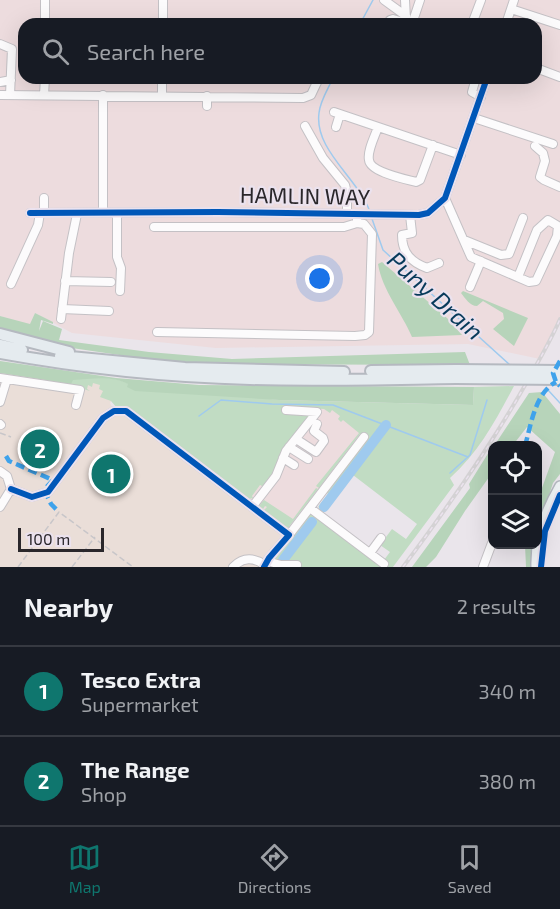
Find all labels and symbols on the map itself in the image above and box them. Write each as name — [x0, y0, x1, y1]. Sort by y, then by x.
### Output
street label: HAMLIN WAY — [240, 181, 371, 209]
water label: Puny Drain — [382, 244, 490, 345]
your location — [305, 264, 334, 293]
pin: 2 — [20, 426, 60, 472]
pin: 1 — [92, 452, 130, 496]
scale bar — [18, 525, 104, 552]

